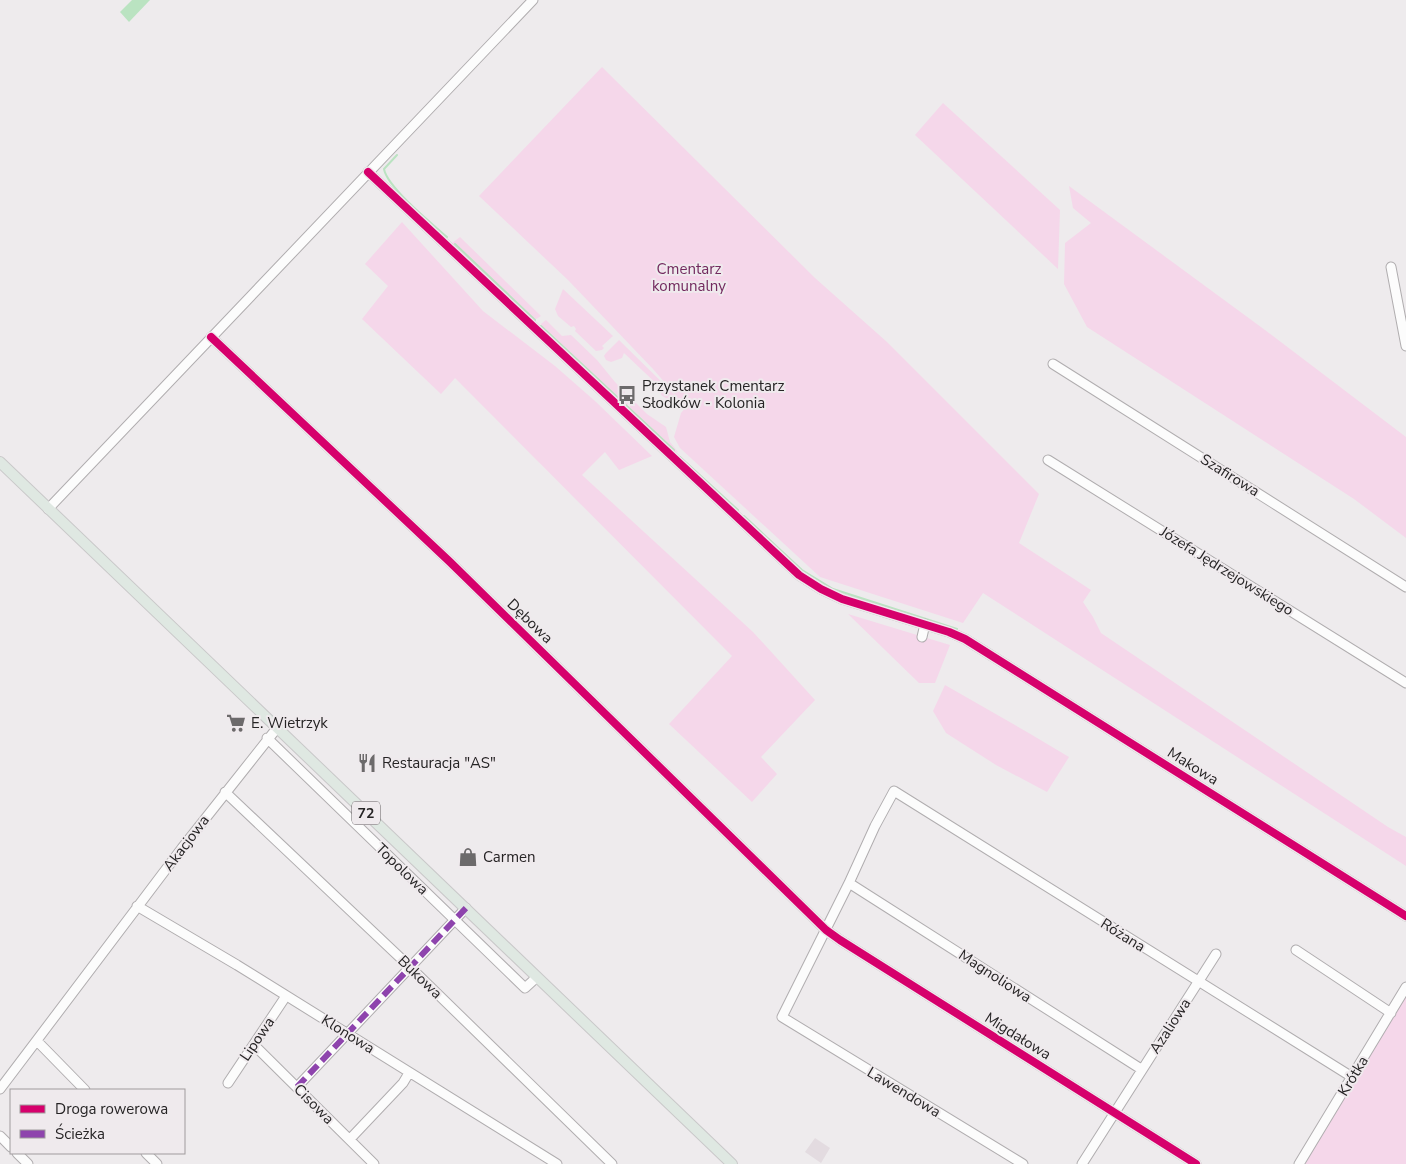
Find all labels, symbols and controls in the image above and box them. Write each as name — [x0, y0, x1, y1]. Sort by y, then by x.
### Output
park label: Cmentarz komunalny — [652, 259, 726, 296]
place label: Przystanek Cmentarz Słodków - Kolonia — [642, 376, 784, 413]
bus stop icon: Przystanek Cmentarz Słodków - Kolonia — [616, 384, 638, 406]
street label: Szafirowa — [1197, 449, 1263, 501]
street label: Józefa Jędrzejowskiego — [1156, 521, 1298, 620]
street label: Dębowa — [503, 594, 557, 648]
supermarket icon: E. Wietrzyk — [225, 712, 247, 734]
place label: E. Wietrzyk — [251, 713, 328, 733]
street label: Makowa — [1164, 742, 1222, 790]
restaurant icon: Restauracja "AS" — [356, 752, 378, 774]
place label: Restauracja "AS" — [382, 753, 496, 773]
road number: 72 — [352, 801, 380, 824]
street label: Akacjowa — [158, 811, 214, 875]
street label: Topolowa — [371, 839, 433, 899]
shop icon: Carmen — [457, 846, 479, 868]
place label: Carmen — [483, 847, 536, 867]
street label: Różana — [1097, 913, 1149, 957]
street label: Magnoliowa — [955, 945, 1035, 1007]
street label: Bukowa — [393, 951, 447, 1003]
street label: Azaliowa — [1145, 994, 1195, 1058]
street label: Migdałowa — [981, 1008, 1055, 1064]
street label: Klonowa — [318, 1010, 378, 1058]
street label: Lipowa — [235, 1013, 279, 1065]
street label: Krótka — [1333, 1052, 1373, 1100]
street label: Lawendowa — [864, 1062, 944, 1122]
street label: Cisowa — [289, 1079, 339, 1129]
legend — [10, 1089, 185, 1154]
text: Droga rowerowa — [55, 1099, 168, 1119]
text: Ścieżka — [55, 1123, 105, 1144]

